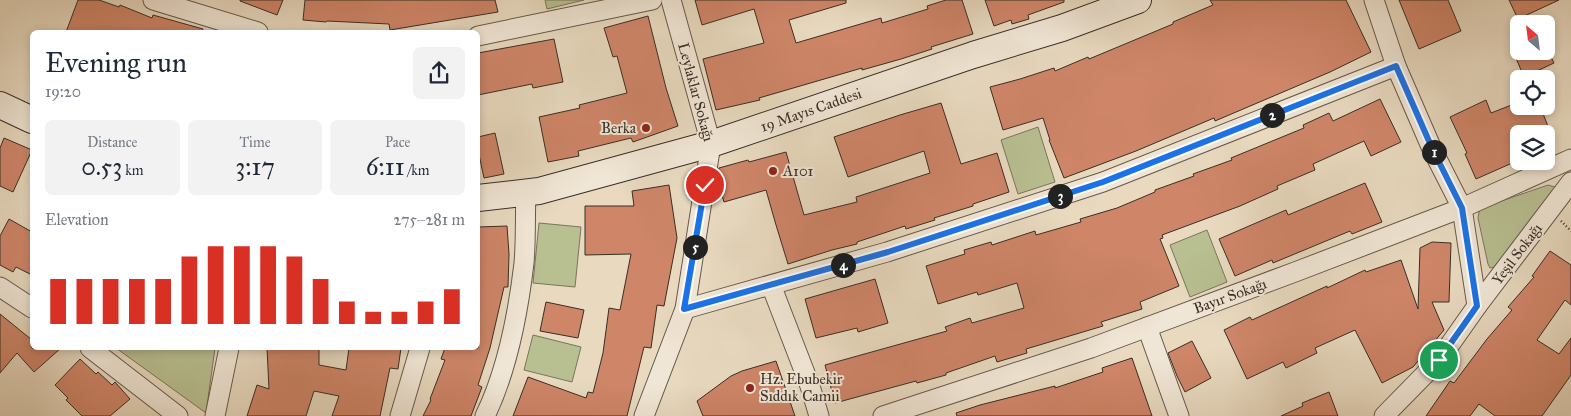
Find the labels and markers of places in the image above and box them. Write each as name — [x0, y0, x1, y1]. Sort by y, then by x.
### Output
pin: 2 — [1260, 102, 1284, 128]
place label: Berka — [601, 119, 637, 137]
marker: Berka — [640, 122, 652, 134]
pin: 1 — [1422, 140, 1446, 164]
place label: A101 — [782, 162, 814, 180]
pin — [684, 164, 726, 206]
marker: A101 — [767, 165, 779, 177]
pin: 3 — [1048, 184, 1072, 208]
pin: 5 — [682, 234, 708, 260]
pin: 4 — [830, 252, 856, 278]
pin — [1418, 339, 1460, 381]
place label: Hz. Ebubekir Sıddık Camii — [760, 370, 843, 405]
marker: Hz. Ebubekir Sıddık Camii — [744, 382, 756, 394]

